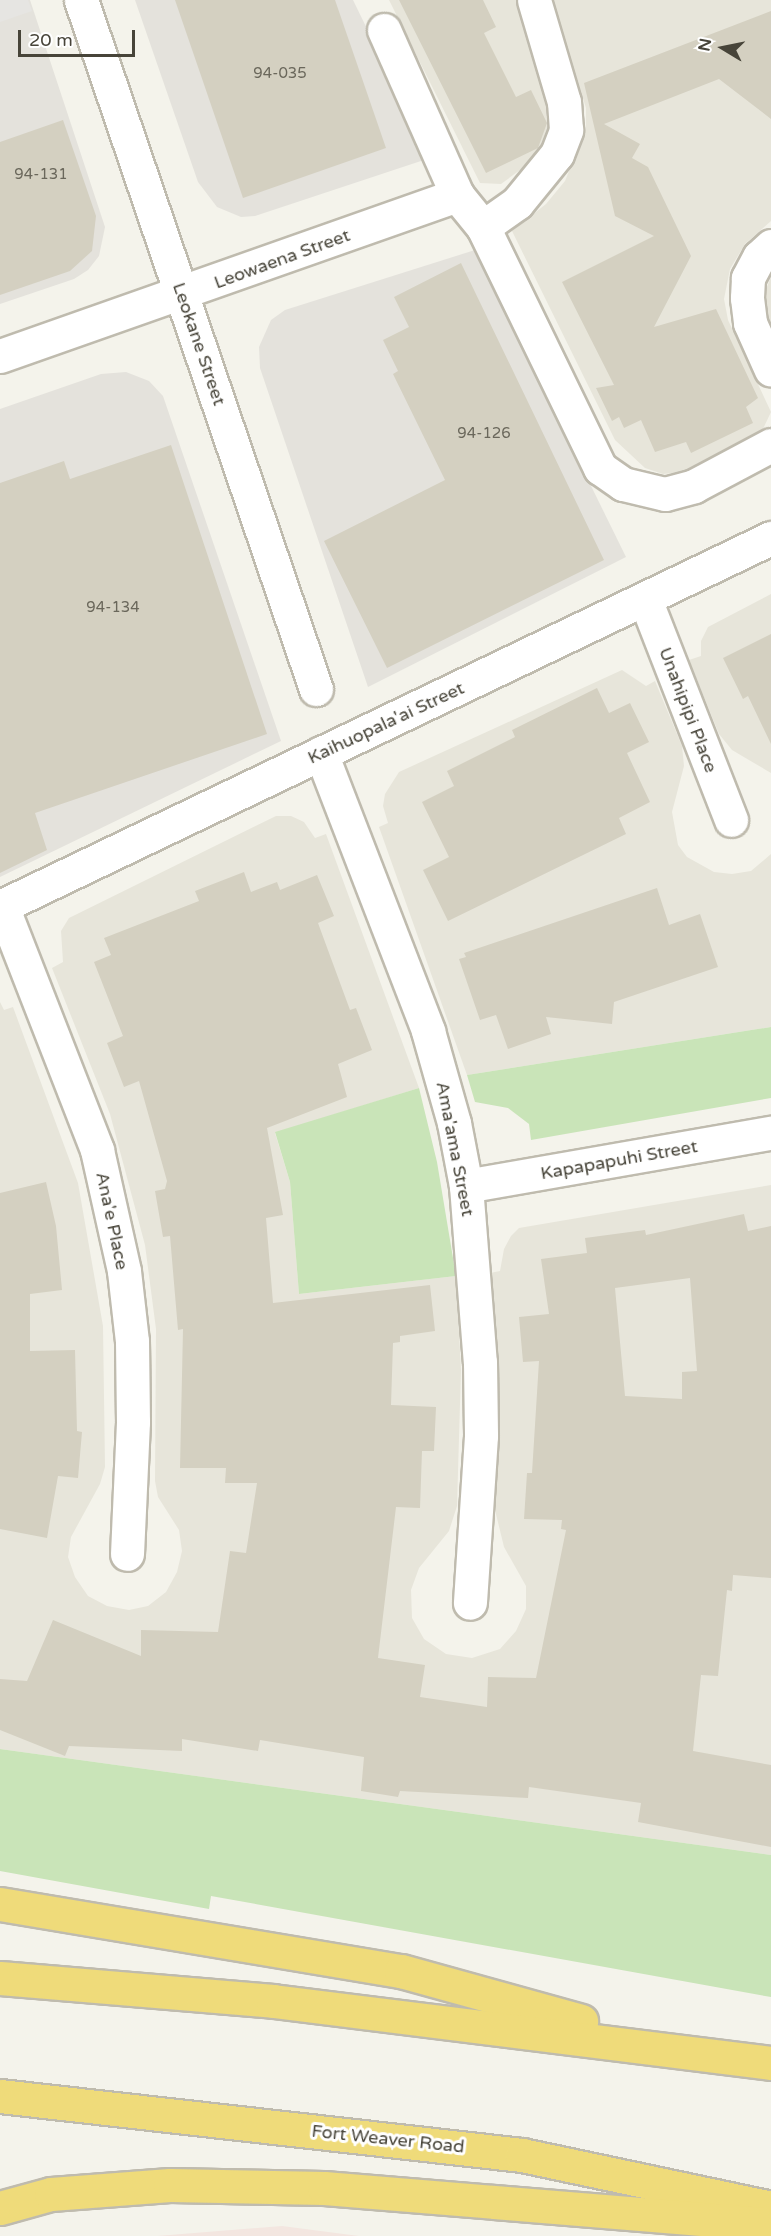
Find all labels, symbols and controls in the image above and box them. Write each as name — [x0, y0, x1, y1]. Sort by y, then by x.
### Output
scale bar — [21, 18, 138, 56]
north arrow — [693, 18, 753, 78]
text: 20 m — [29, 29, 73, 51]
text: N — [694, 37, 716, 53]
house number: 94-035 — [253, 65, 307, 83]
house number: 94-131 — [14, 166, 68, 184]
street label: Leowaena Street — [211, 224, 353, 294]
street label: Leokane Street — [168, 280, 230, 408]
house number: 94-126 — [457, 425, 511, 443]
house number: 94-134 — [86, 599, 140, 617]
street label: Unahipipi Place — [654, 644, 722, 776]
street label: Kaihuopala'ai Street — [304, 677, 468, 769]
street label: Ama'ama Street — [431, 1080, 479, 1218]
street label: Kapapapuhi Street — [539, 1136, 699, 1184]
street label: Ana'e Place — [91, 1170, 133, 1272]
street label: Fort Weaver Road — [311, 2120, 465, 2158]

